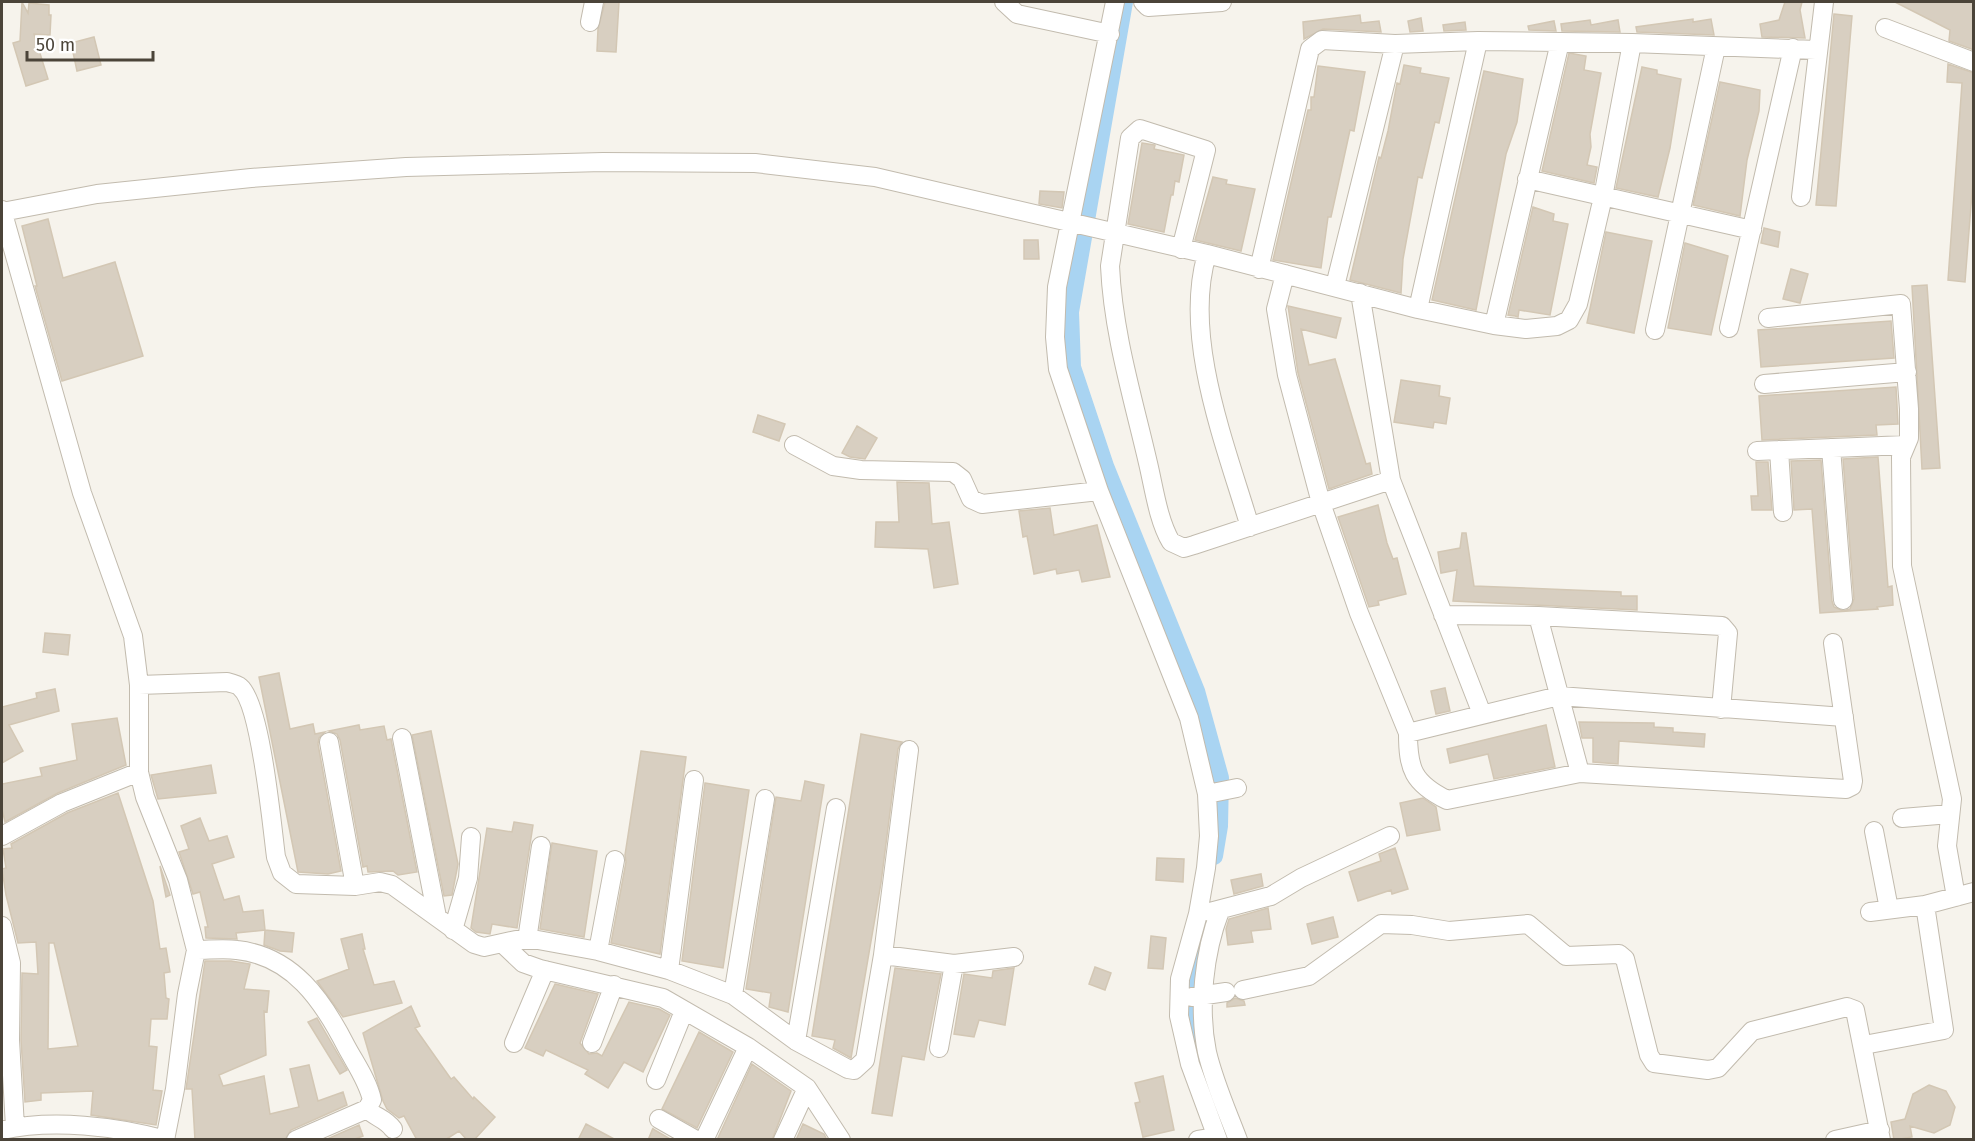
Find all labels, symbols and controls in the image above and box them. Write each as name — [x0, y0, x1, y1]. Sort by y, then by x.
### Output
scale bar — [27, 24, 153, 62]
text: 50 m — [36, 34, 75, 56]

